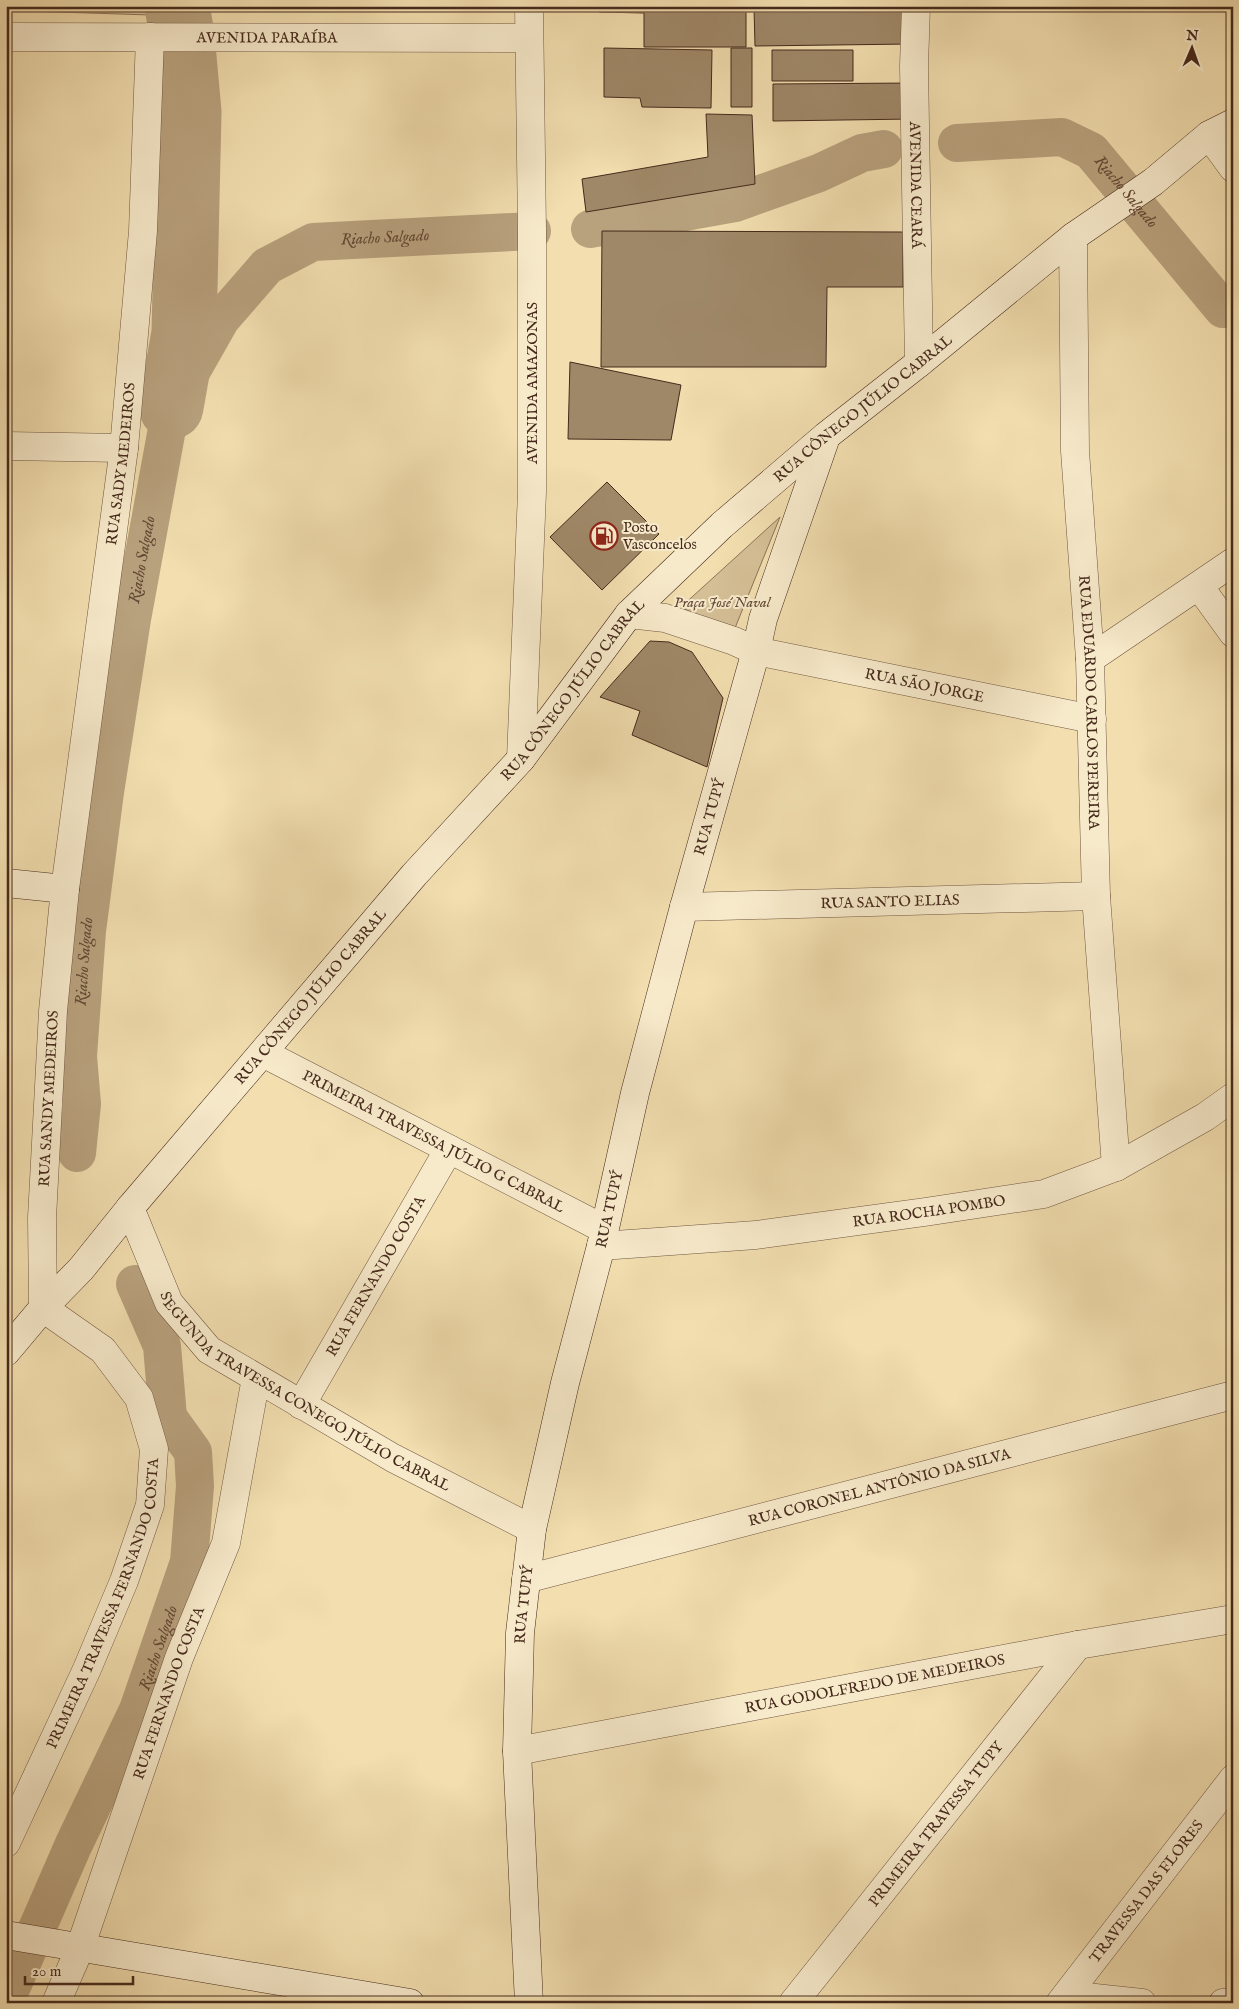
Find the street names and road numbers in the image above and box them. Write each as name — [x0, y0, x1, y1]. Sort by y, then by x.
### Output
street label: AVENIDA PARAÍBA — [196, 28, 338, 47]
street label: AVENIDA CEARÁ — [905, 120, 927, 250]
street label: AVENIDA AMAZONAS — [523, 302, 542, 465]
street label: RUA CÔNEGO JÚLIO CABRAL — [769, 330, 956, 486]
street label: RUA SADY MEDEIROS — [102, 382, 139, 546]
street label: RUA EDUARDO CARLOS PEREIRA — [1074, 575, 1104, 831]
street label: RUA CÔNEGO JÚLIO CABRAL — [496, 595, 649, 785]
street label: RUA SÃO JORGE — [863, 664, 986, 706]
street label: RUA TUPÝ — [690, 776, 729, 857]
street label: RUA SANTO ELIAS — [820, 890, 960, 913]
street label: RUA CÔNEGO JÚLIO CABRAL — [230, 905, 391, 1088]
street label: RUA SANDY MEDEIROS — [34, 1010, 63, 1187]
street label: PRIMEIRA TRAVESSA JÚLIO G CABRAL — [299, 1066, 568, 1217]
street label: RUA TUPÝ — [591, 1168, 627, 1250]
street label: RUA ROCHA POMBO — [851, 1190, 1007, 1231]
street label: RUA FERNANDO COSTA — [322, 1191, 430, 1360]
street label: SEGUNDA TRAVESSA CONEGO JÚLIO CABRAL — [156, 1289, 454, 1495]
street label: RUA CORONEL ANTÔNIO DA SILVA — [746, 1444, 1013, 1530]
street label: PRIMEIRA TRAVESSA FERNANDO COSTA — [42, 1457, 163, 1752]
street label: RUA TUPÝ — [510, 1563, 537, 1644]
street label: RUA FERNANDO COSTA — [129, 1603, 209, 1782]
street label: RUA GODOLFREDO DE MEDEIROS — [743, 1650, 1006, 1717]
street label: PRIMEIRA TRAVESSA TUPY — [864, 1737, 1008, 1910]
street label: TRAVESSA DAS FLORES — [1085, 1816, 1207, 1967]

